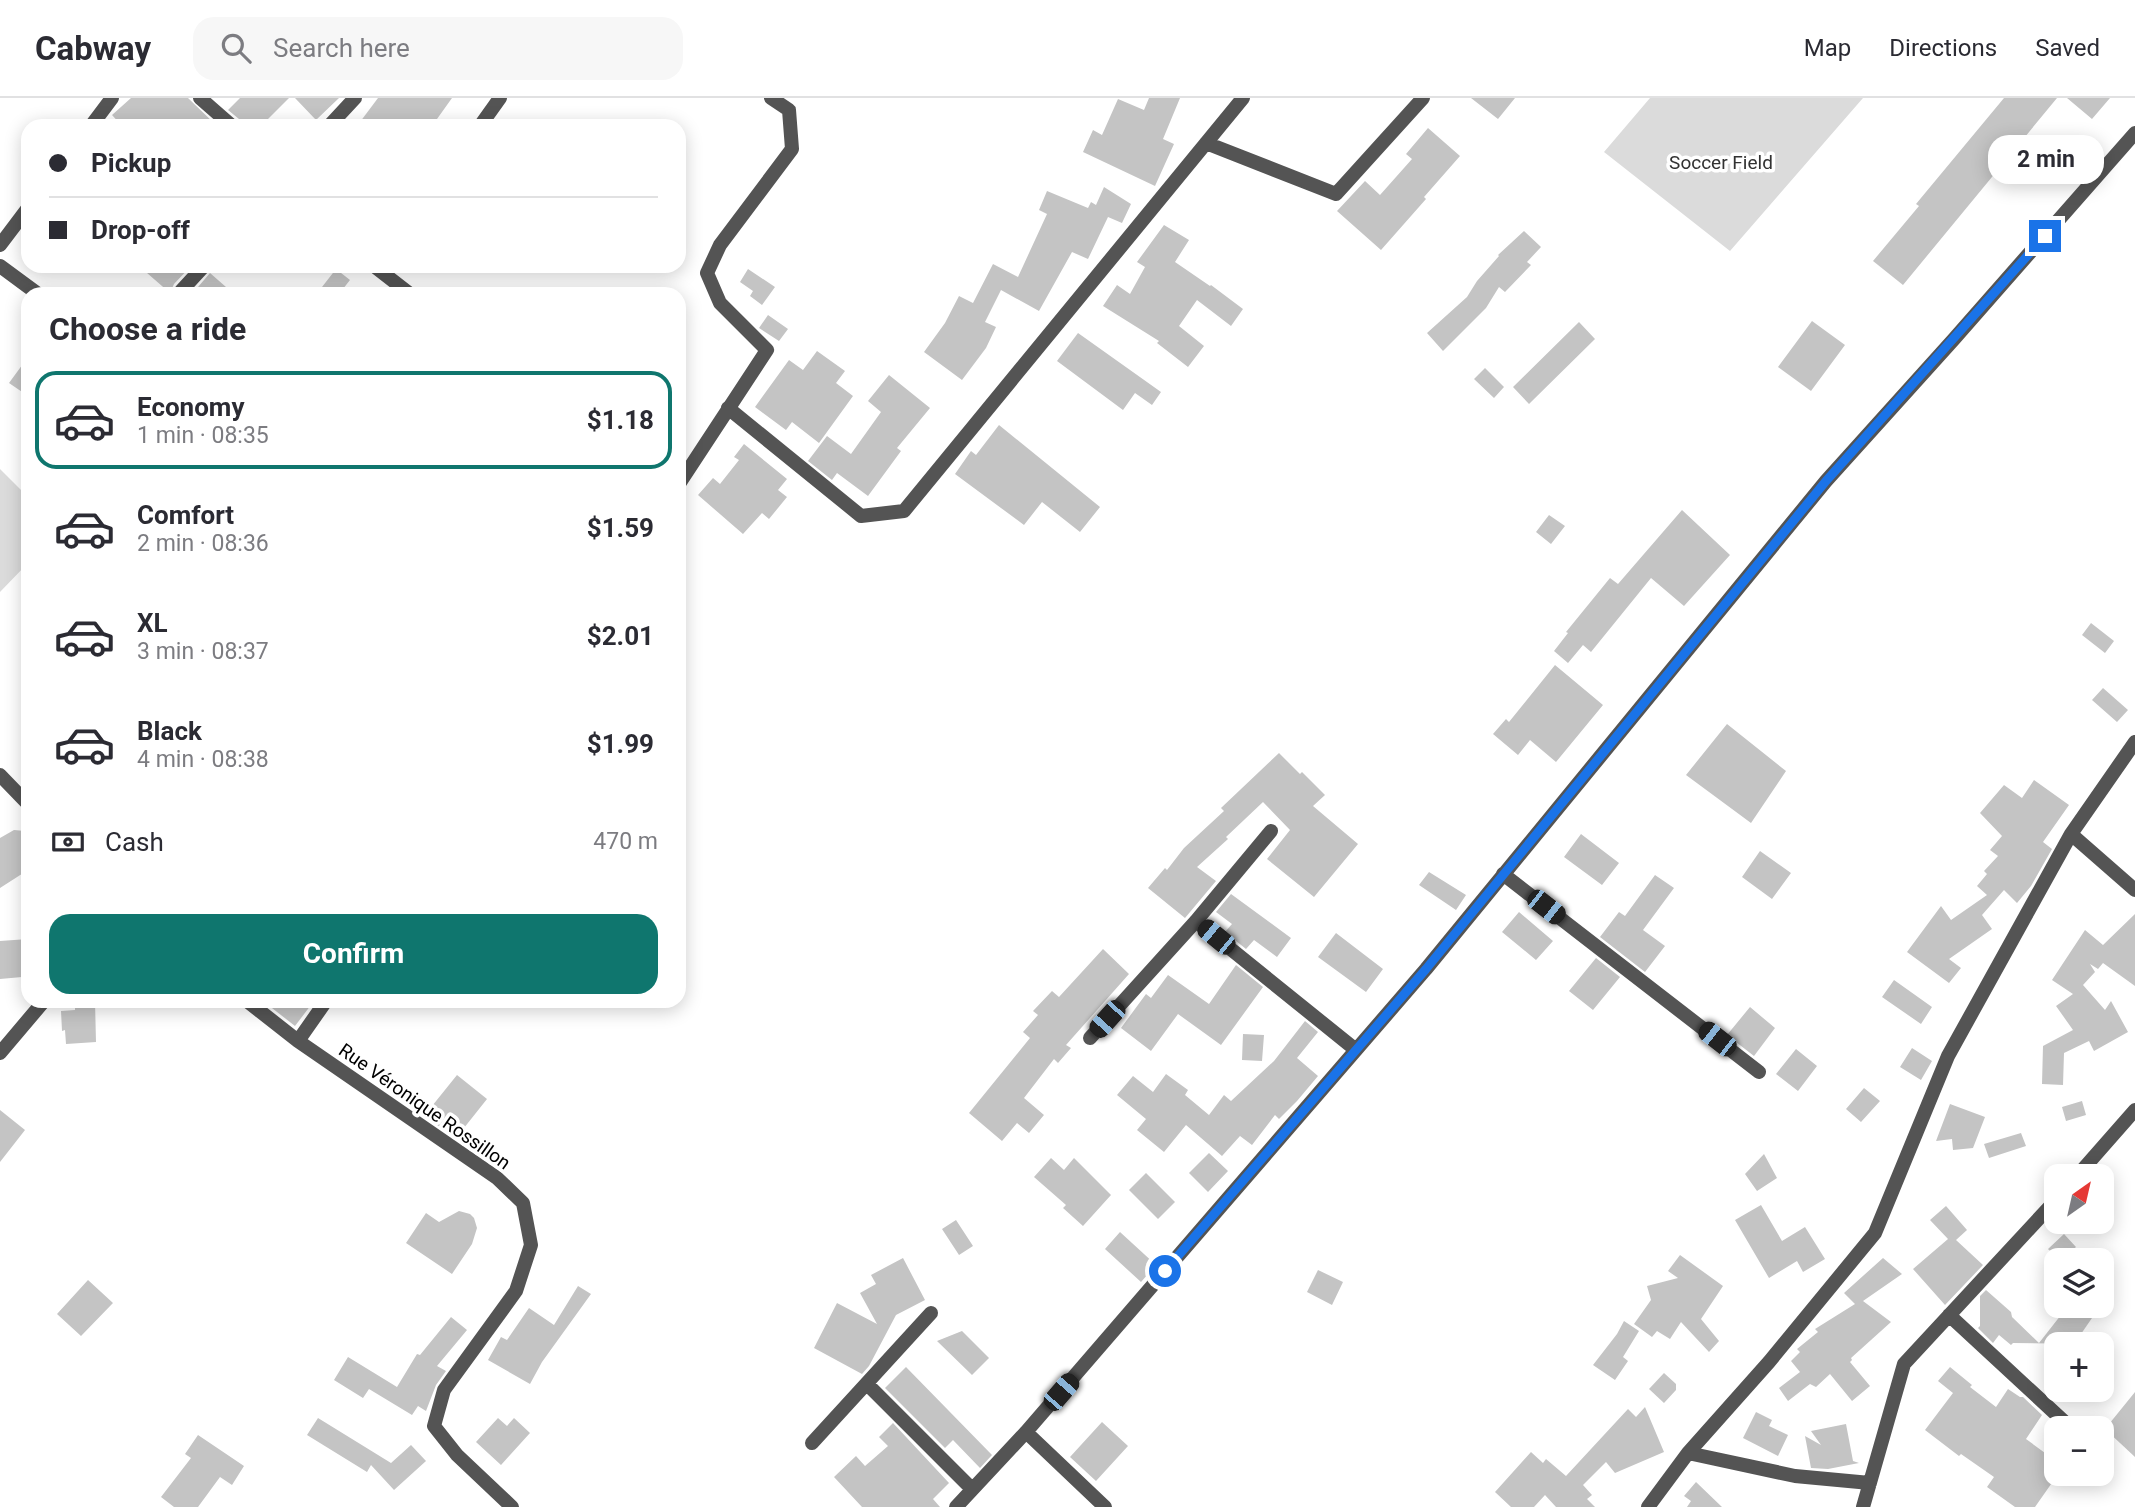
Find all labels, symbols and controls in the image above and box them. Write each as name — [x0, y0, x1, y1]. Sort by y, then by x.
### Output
search box — [193, 17, 683, 80]
text: Cabway — [35, 29, 151, 68]
icon: search — [217, 29, 255, 67]
text: Search here — [273, 33, 410, 63]
text: Map — [1804, 34, 1851, 62]
text: Directions — [1889, 34, 1997, 62]
text: Saved — [2035, 34, 2100, 62]
callout: 2 min — [1987, 135, 2103, 184]
text: 2 min — [2017, 146, 2075, 173]
text: Pickup — [91, 148, 171, 178]
park label: Soccer Field — [1669, 151, 1773, 174]
text: Drop-off — [91, 215, 190, 245]
route end — [2029, 220, 2061, 252]
text: Choose a ride — [49, 310, 246, 348]
icon: car — [53, 389, 116, 452]
text: Economy — [137, 392, 244, 422]
text: $1.18 — [587, 405, 654, 435]
text: 1 min · 08:35 — [137, 422, 269, 449]
icon: car — [53, 497, 116, 560]
text: Comfort — [137, 500, 234, 530]
text: $1.59 — [587, 513, 654, 543]
text: 2 min · 08:36 — [137, 530, 269, 557]
icon: car — [53, 605, 116, 668]
text: XL — [137, 608, 168, 638]
text: $2.01 — [587, 621, 654, 651]
text: 3 min · 08:37 — [137, 638, 269, 665]
icon: car — [53, 713, 116, 776]
text: Black — [137, 716, 202, 746]
text: $1.99 — [587, 729, 654, 759]
text: 4 min · 08:38 — [137, 746, 269, 773]
icon: cash — [49, 823, 87, 861]
text: Cash — [105, 827, 164, 857]
text: 470 m — [593, 828, 658, 855]
car — [1523, 886, 1570, 928]
button: Confirm — [49, 914, 658, 994]
car — [1194, 916, 1239, 958]
car — [1086, 996, 1129, 1042]
car — [1694, 1018, 1741, 1060]
street label: Rue Véronique Rossillon — [334, 1038, 515, 1174]
north arrow — [2044, 1164, 2114, 1234]
map controls — [2044, 1164, 2114, 1486]
button: layers — [2044, 1248, 2114, 1318]
route start — [1149, 1255, 1181, 1287]
button: + — [2044, 1332, 2114, 1402]
car — [1040, 1369, 1083, 1415]
button: − — [2044, 1416, 2114, 1486]

